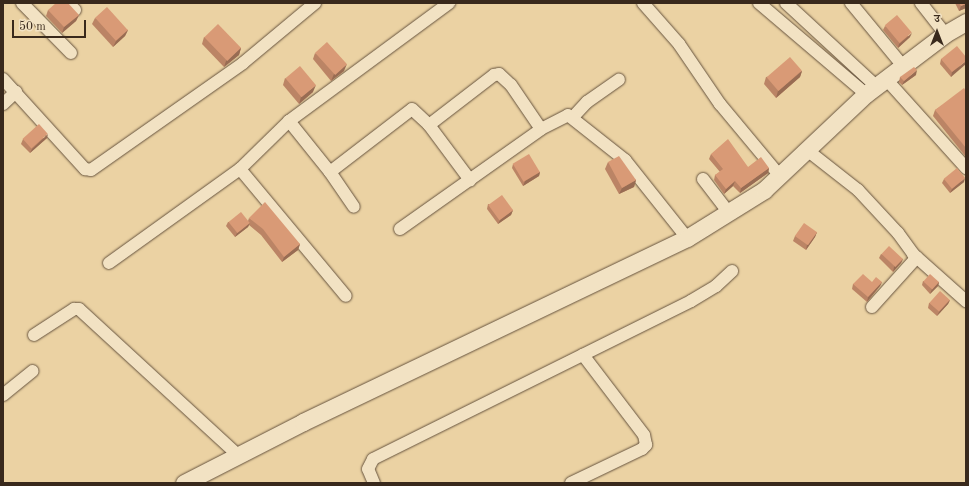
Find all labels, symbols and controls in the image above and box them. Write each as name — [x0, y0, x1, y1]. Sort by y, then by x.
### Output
scale bar — [14, 12, 88, 38]
north arrow — [917, 12, 957, 52]
text: उ — [934, 14, 940, 25]
text: 50 m — [19, 21, 46, 33]

